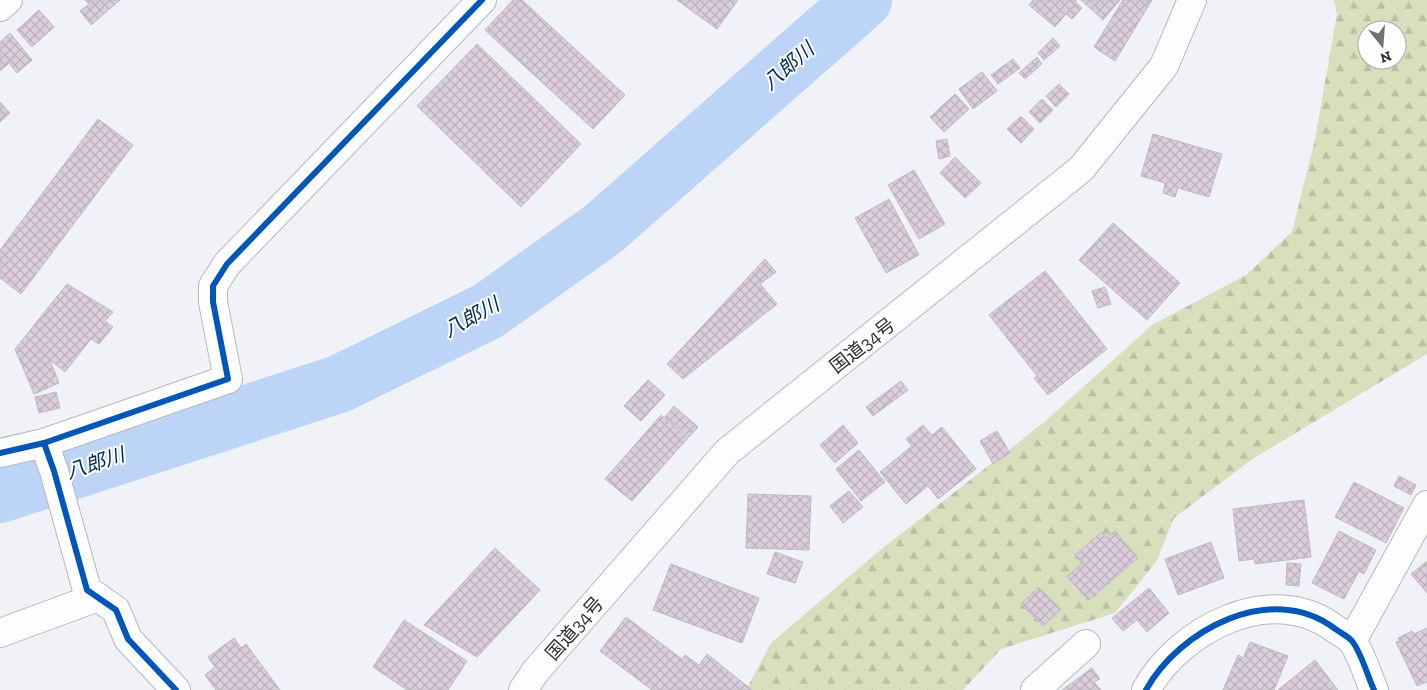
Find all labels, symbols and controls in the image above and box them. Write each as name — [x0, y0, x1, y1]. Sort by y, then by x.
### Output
north arrow — [1357, 20, 1407, 70]
water label: 八郎川 — [757, 36, 820, 95]
text: N — [1378, 47, 1393, 67]
water label: 八郎川 — [439, 291, 505, 342]
street label: 国道34号 — [825, 313, 900, 378]
water label: 八郎川 — [63, 442, 129, 484]
street label: 国道34号 — [541, 592, 608, 665]

